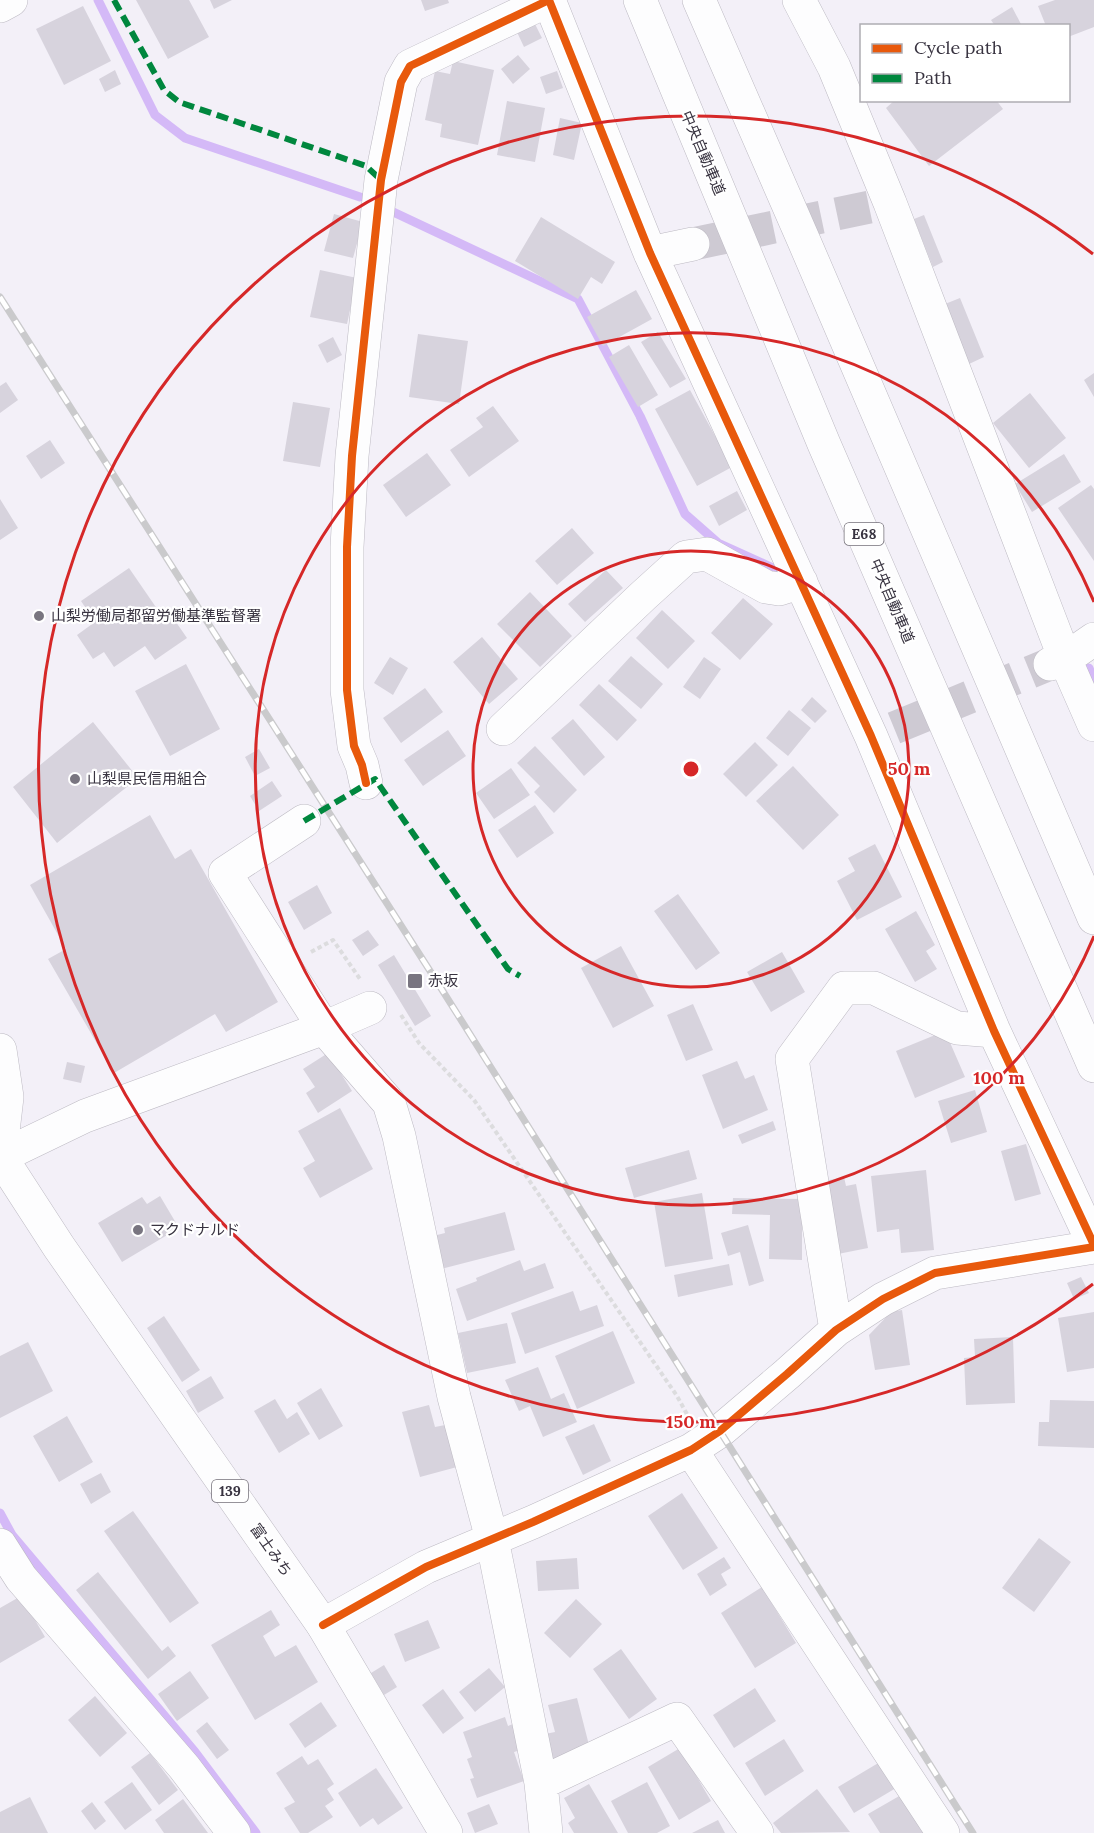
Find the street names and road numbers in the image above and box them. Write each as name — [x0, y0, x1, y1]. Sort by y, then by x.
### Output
street label: 中央自動車道 — [677, 108, 730, 198]
road number: E68 — [844, 523, 884, 545]
street label: 中央自動車道 — [866, 556, 919, 646]
road number: 139 — [212, 1480, 248, 1502]
street label: 富士みち — [246, 1520, 296, 1580]

